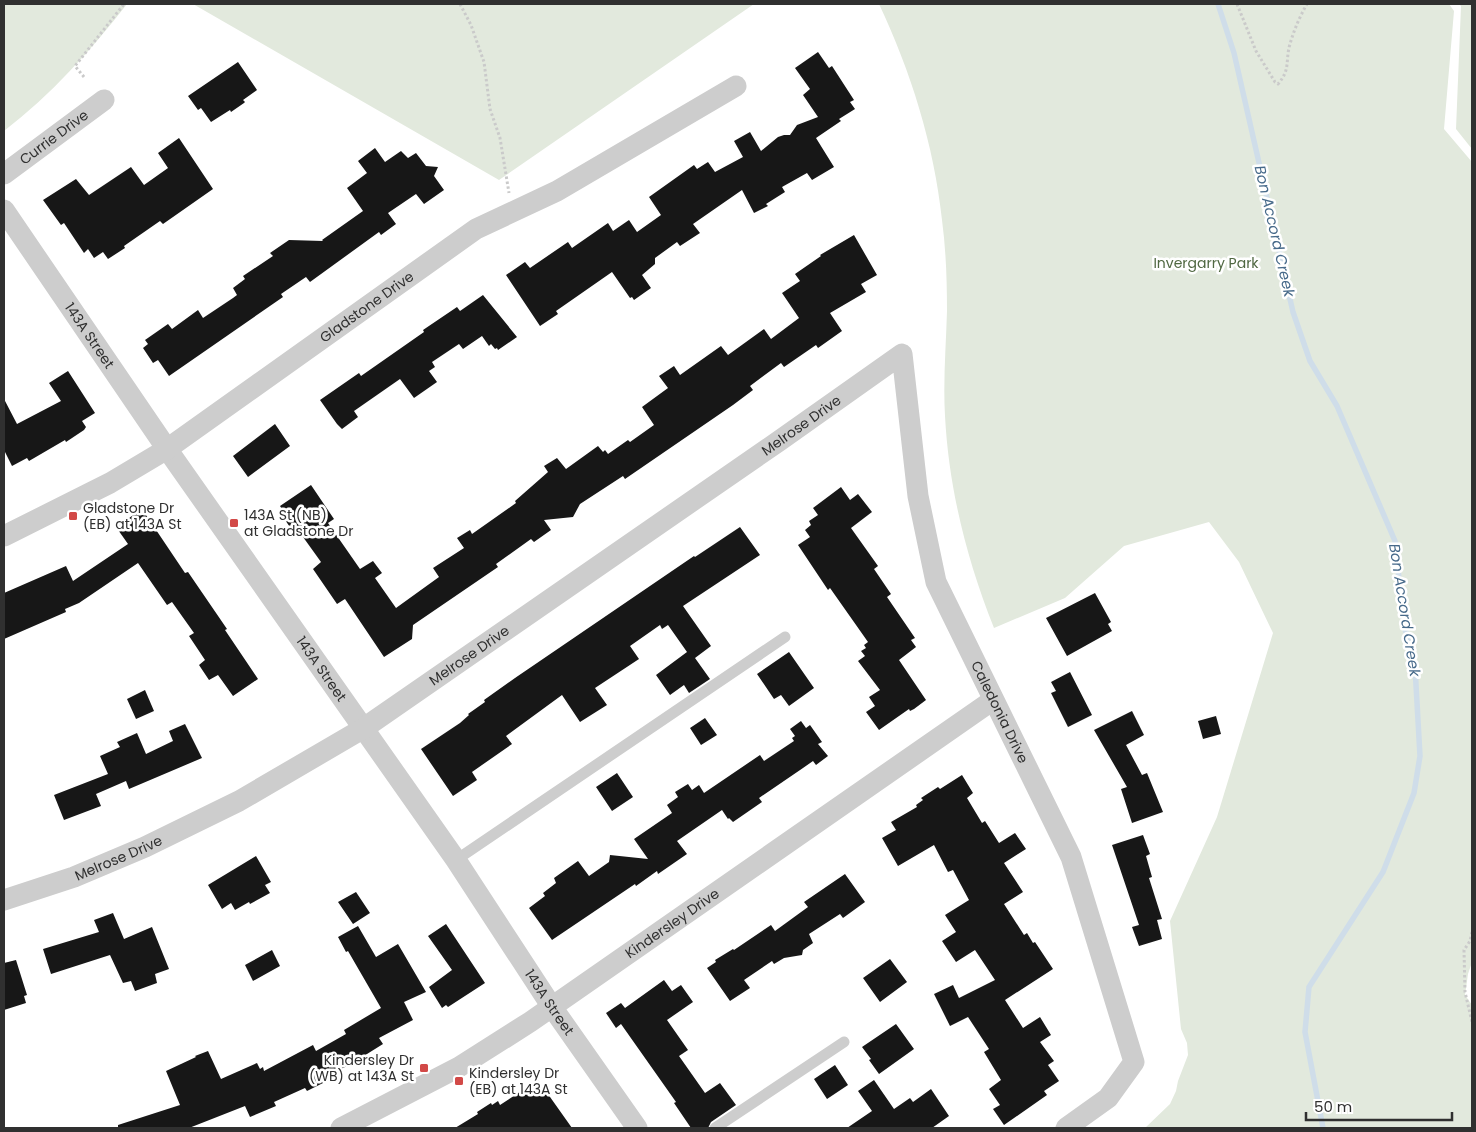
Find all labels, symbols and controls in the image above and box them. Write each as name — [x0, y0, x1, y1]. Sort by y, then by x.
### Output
street label: Currie Drive — [15, 105, 93, 169]
water label: Bon Accord Creek — [1250, 163, 1301, 300]
park label: Invergarry Park — [1153, 253, 1259, 273]
street label: Gladstone Drive — [316, 266, 418, 347]
street label: 143A Street — [60, 299, 119, 373]
street label: Melrose Drive — [757, 390, 845, 460]
place label: Gladstone Dr (EB) at 143A St — [83, 498, 182, 534]
place label: 143A St (NB) at Gladstone Dr — [244, 505, 353, 541]
marker: Gladstone Dr (EB) at 143A St — [67, 510, 79, 522]
marker: 143A St (NB) at Gladstone Dr — [228, 517, 240, 529]
water label: Bon Accord Creek — [1384, 542, 1426, 679]
street label: Melrose Drive — [425, 620, 513, 690]
street label: 143A Street — [292, 632, 352, 706]
street label: Caledonia Drive — [966, 658, 1034, 767]
street label: Melrose Drive — [72, 830, 166, 886]
street label: Kindersley Drive — [621, 883, 723, 963]
street label: 143A Street — [520, 965, 579, 1039]
place label: Kindersley Dr (WB) at 143A St — [309, 1050, 414, 1086]
marker: Kindersley Dr (WB) at 143A St — [418, 1062, 430, 1074]
place label: Kindersley Dr (EB) at 143A St — [469, 1063, 568, 1099]
marker: Kindersley Dr (EB) at 143A St — [453, 1075, 465, 1087]
scale bar — [1306, 1090, 1452, 1122]
text: 50 m — [1314, 1096, 1352, 1117]

